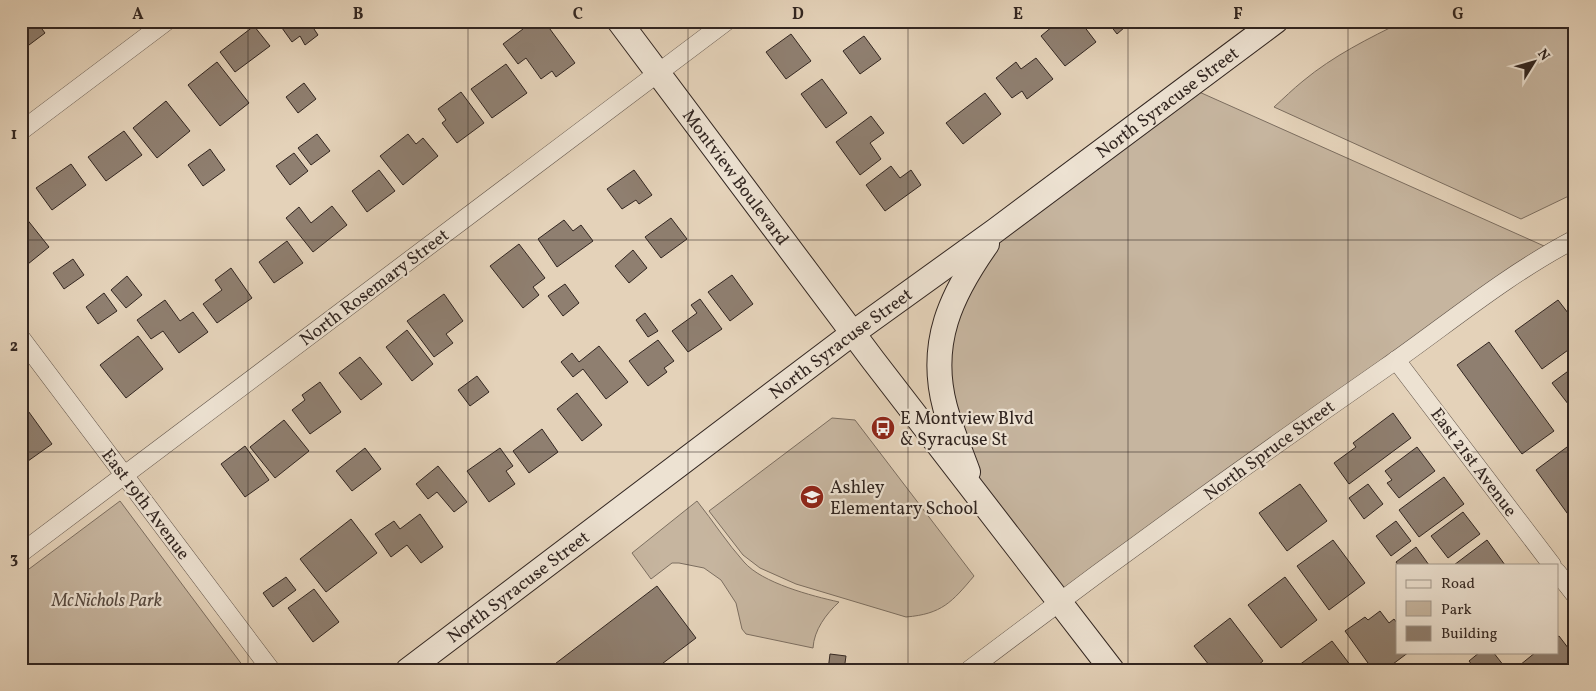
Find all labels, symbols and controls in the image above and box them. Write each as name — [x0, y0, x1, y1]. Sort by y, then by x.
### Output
text: A — [132, 4, 144, 26]
text: B — [353, 4, 364, 26]
text: C — [573, 4, 583, 26]
text: D — [792, 4, 804, 26]
text: E — [1013, 4, 1023, 26]
text: F — [1233, 4, 1243, 26]
text: G — [1452, 4, 1464, 26]
north arrow — [1508, 38, 1558, 88]
street label: North Syracuse Street — [1091, 42, 1245, 165]
text: N — [1533, 45, 1554, 65]
street label: Montview Boulevard — [675, 105, 794, 251]
text: 1 — [11, 124, 17, 146]
street label: North Rosemary Street — [295, 224, 455, 353]
street label: North Syracuse Street — [765, 283, 918, 406]
text: 2 — [10, 336, 18, 358]
street label: North Spruce Street — [1199, 395, 1341, 507]
street label: East 21st Avenue — [1424, 403, 1522, 523]
place label: E Montview Blvd & Syracuse St — [900, 407, 1034, 453]
bus stop icon: E Montview Blvd & Syracuse St — [870, 415, 896, 441]
street label: East 19th Avenue — [95, 444, 195, 566]
place label: Ashley Elementary School — [830, 476, 978, 522]
school or university icon: Ashley Elementary School — [799, 484, 825, 510]
street label: North Syracuse Street — [443, 526, 595, 650]
text: 3 — [10, 548, 18, 570]
legend — [1396, 564, 1558, 654]
text: Road — [1441, 574, 1475, 595]
park label: McNichols Park — [51, 589, 162, 614]
text: Park — [1441, 600, 1472, 621]
text: Building — [1441, 624, 1498, 645]

